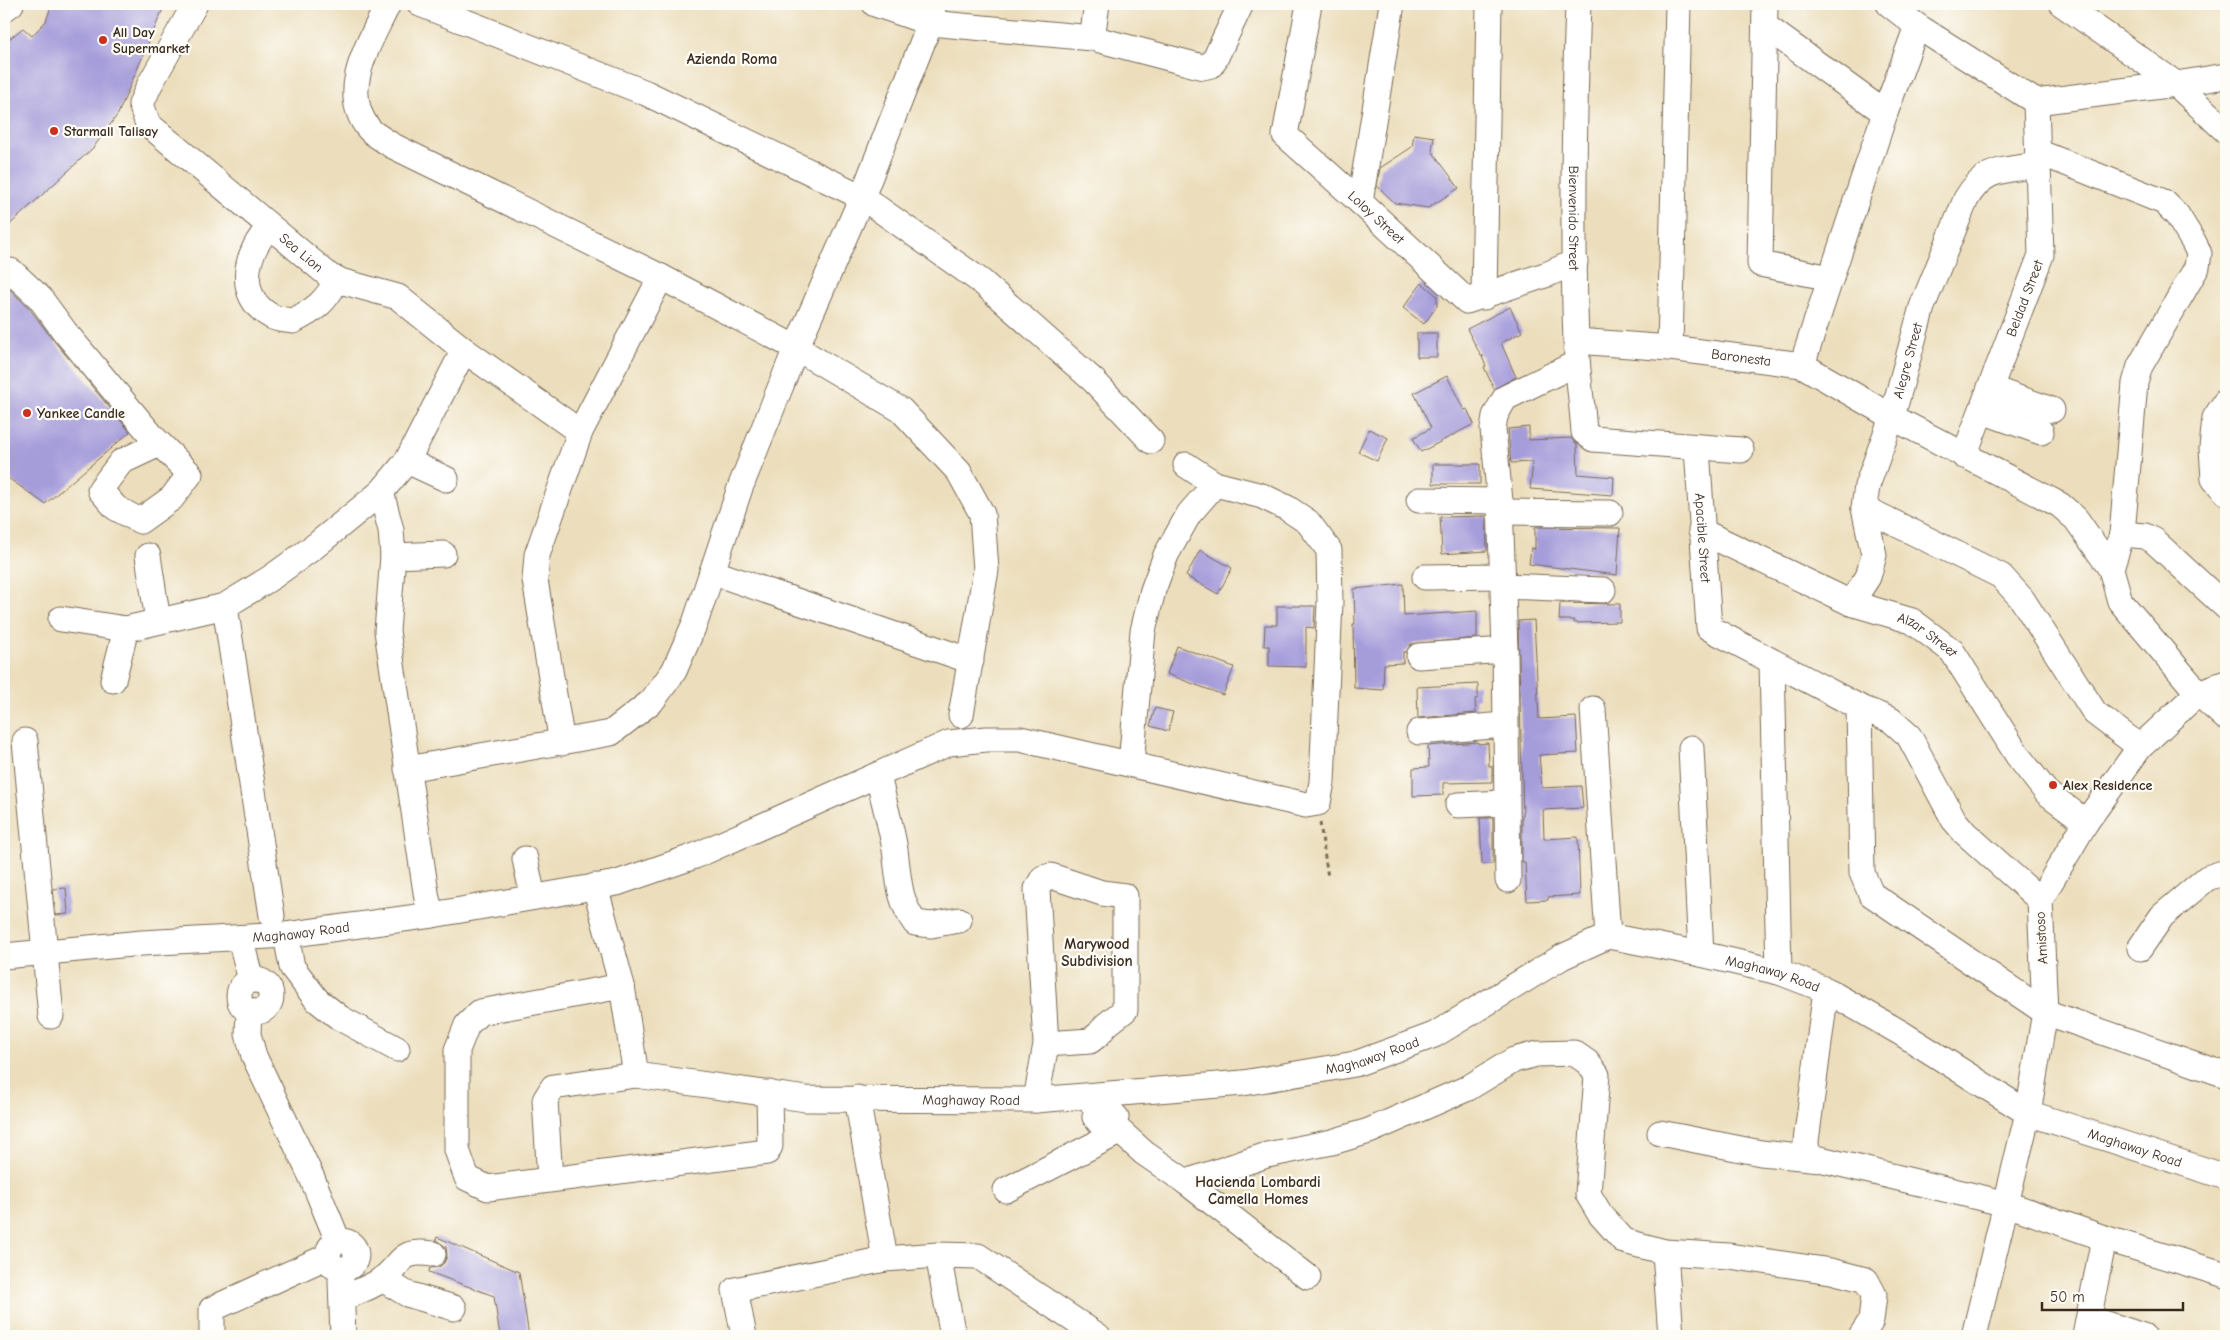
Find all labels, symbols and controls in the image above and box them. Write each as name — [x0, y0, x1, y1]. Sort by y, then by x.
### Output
place label: All Day Supermarket — [113, 24, 190, 57]
marker: All Day Supermarket — [97, 34, 109, 46]
district label: Azienda Roma — [687, 50, 777, 68]
place label: Starmall Talisay — [64, 123, 159, 140]
marker: Starmall Talisay — [48, 125, 60, 137]
street label: Bienvenido Street — [1565, 165, 1582, 271]
street label: Loloy Street — [1344, 187, 1408, 248]
street label: Sea Lion — [276, 230, 326, 276]
street label: Beldad Street — [2003, 257, 2048, 339]
street label: Alegre Street — [1889, 320, 1927, 400]
street label: Baronesta — [1710, 345, 1772, 370]
place label: Yankee Candle — [37, 405, 125, 422]
marker: Yankee Candle — [21, 407, 33, 419]
street label: Apacible Street — [1691, 492, 1714, 584]
street label: Alzar Street — [1895, 609, 1962, 661]
place label: Alex Residence — [2063, 777, 2153, 794]
marker: Alex Residence — [2047, 779, 2059, 791]
street label: Amistoso — [2032, 911, 2051, 965]
street label: Maghaway Road — [252, 918, 351, 946]
district label: Marywood Subdivision — [1061, 935, 1133, 970]
street label: Maghaway Road — [1724, 952, 1822, 996]
street label: Maghaway Road — [1324, 1033, 1422, 1078]
street label: Maghaway Road — [922, 1092, 1020, 1109]
street label: Maghaway Road — [2086, 1125, 2184, 1171]
district label: Hacienda Lombardi Camella Homes — [1195, 1173, 1321, 1208]
scale bar — [2042, 1280, 2184, 1312]
text: 50 m — [2050, 1288, 2085, 1306]

